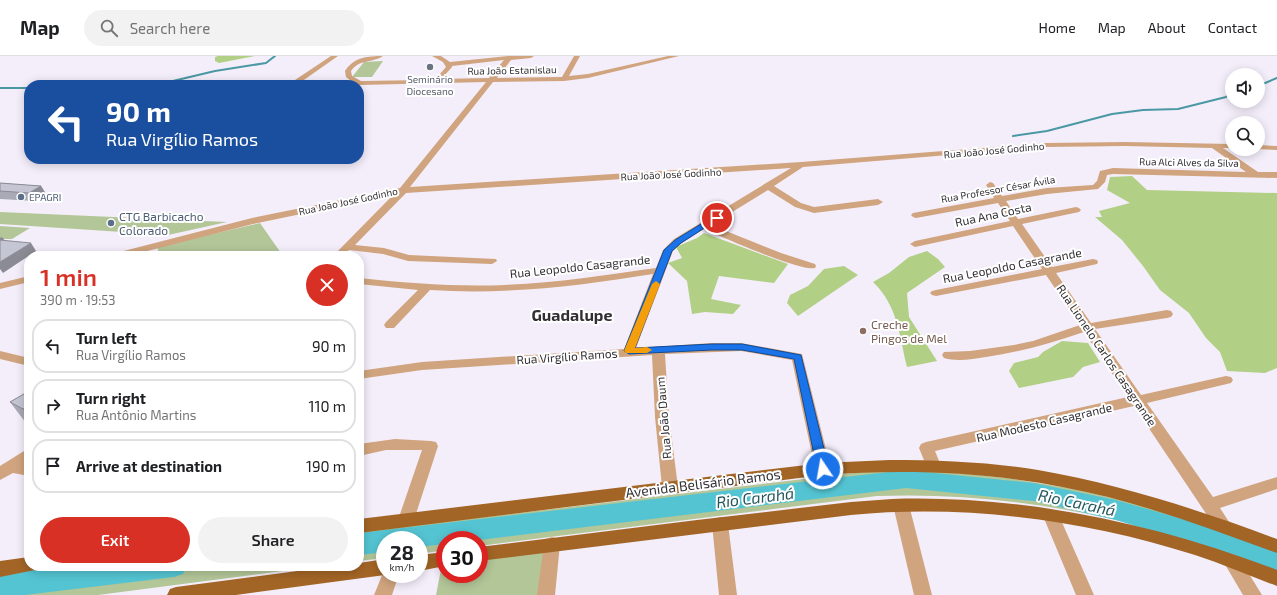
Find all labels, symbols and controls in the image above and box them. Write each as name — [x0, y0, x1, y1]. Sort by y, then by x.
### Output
search box — [84, 10, 364, 46]
text: Map — [20, 16, 60, 39]
icon: search — [98, 17, 120, 39]
text: Search here — [130, 19, 210, 37]
text: Home — [1039, 19, 1076, 36]
text: Map — [1098, 19, 1126, 36]
text: About — [1148, 19, 1186, 36]
text: Contact — [1208, 19, 1257, 36]
marker: Seminário Diocesano — [425, 62, 435, 72]
street label: Rua João Estanislau — [467, 63, 557, 77]
map controls — [1225, 68, 1265, 156]
button: sound — [1225, 68, 1265, 108]
place label: Seminário Diocesano — [406, 73, 454, 97]
text: 90 m — [106, 94, 171, 128]
icon: left — [40, 96, 92, 148]
button: search — [1225, 116, 1265, 156]
text: Rua Virgílio Ramos — [106, 128, 258, 150]
street label: Rua João José Godinho — [943, 140, 1045, 160]
street label: Rua Alci Alves da Silva — [1139, 155, 1239, 169]
street label: Rua João José Godinho — [620, 165, 722, 183]
street label: Rua Professor César Ávila — [940, 173, 1056, 205]
street label: Rua João José Godinho — [297, 185, 399, 217]
place label: EPAGRI — [29, 191, 61, 203]
marker: EPAGRI — [16, 192, 26, 202]
street label: Rua Ana Costa — [953, 199, 1033, 229]
pin — [700, 201, 734, 235]
icon: arrive — [706, 207, 728, 229]
place label: CTG Barbicacho Colorado — [119, 209, 204, 237]
marker: CTG Barbicacho Colorado — [106, 218, 116, 228]
street label: Rua Leopoldo Casagrande — [941, 245, 1083, 285]
street label: Rua Leopoldo Casagrande — [509, 252, 651, 280]
text: 1 min — [40, 262, 97, 291]
button: close — [306, 264, 348, 306]
street label: Rua Lionelo Carlos Casagrande — [1054, 282, 1160, 428]
text: 390 m · 19:53 — [40, 292, 116, 308]
district label: Guadalupe — [531, 305, 613, 324]
place label: Creche Pingos de Mel — [871, 317, 947, 345]
marker: Creche Pingos de Mel — [858, 326, 868, 336]
text: Turn left — [76, 329, 137, 347]
icon: left — [42, 335, 64, 357]
text: 90 m — [312, 337, 346, 355]
street label: Rua Virgílio Ramos — [516, 345, 618, 367]
text: Rua Virgílio Ramos — [76, 347, 186, 363]
street label: Rua João Daum — [652, 376, 674, 460]
text: Turn right — [76, 389, 146, 407]
icon: right — [42, 395, 64, 417]
text: 110 m — [309, 397, 346, 415]
street label: Rua Modesto Casagrande — [975, 400, 1113, 444]
text: Rua Antônio Martins — [76, 407, 196, 423]
position arrow — [802, 448, 844, 490]
icon: arrive — [42, 455, 64, 477]
text: Arrive at destination — [76, 457, 222, 475]
text: 190 m — [306, 457, 346, 475]
street label: Avenida Belisário Ramos — [624, 465, 782, 501]
water label: Rio Carahá — [715, 483, 795, 511]
water label: Rio Carahá — [1037, 485, 1117, 519]
button: Exit — [40, 517, 190, 563]
button: Share — [198, 517, 348, 563]
speed limit sign: 30 — [436, 531, 488, 583]
text: 28 — [390, 540, 414, 564]
text: km/h — [390, 561, 414, 573]

